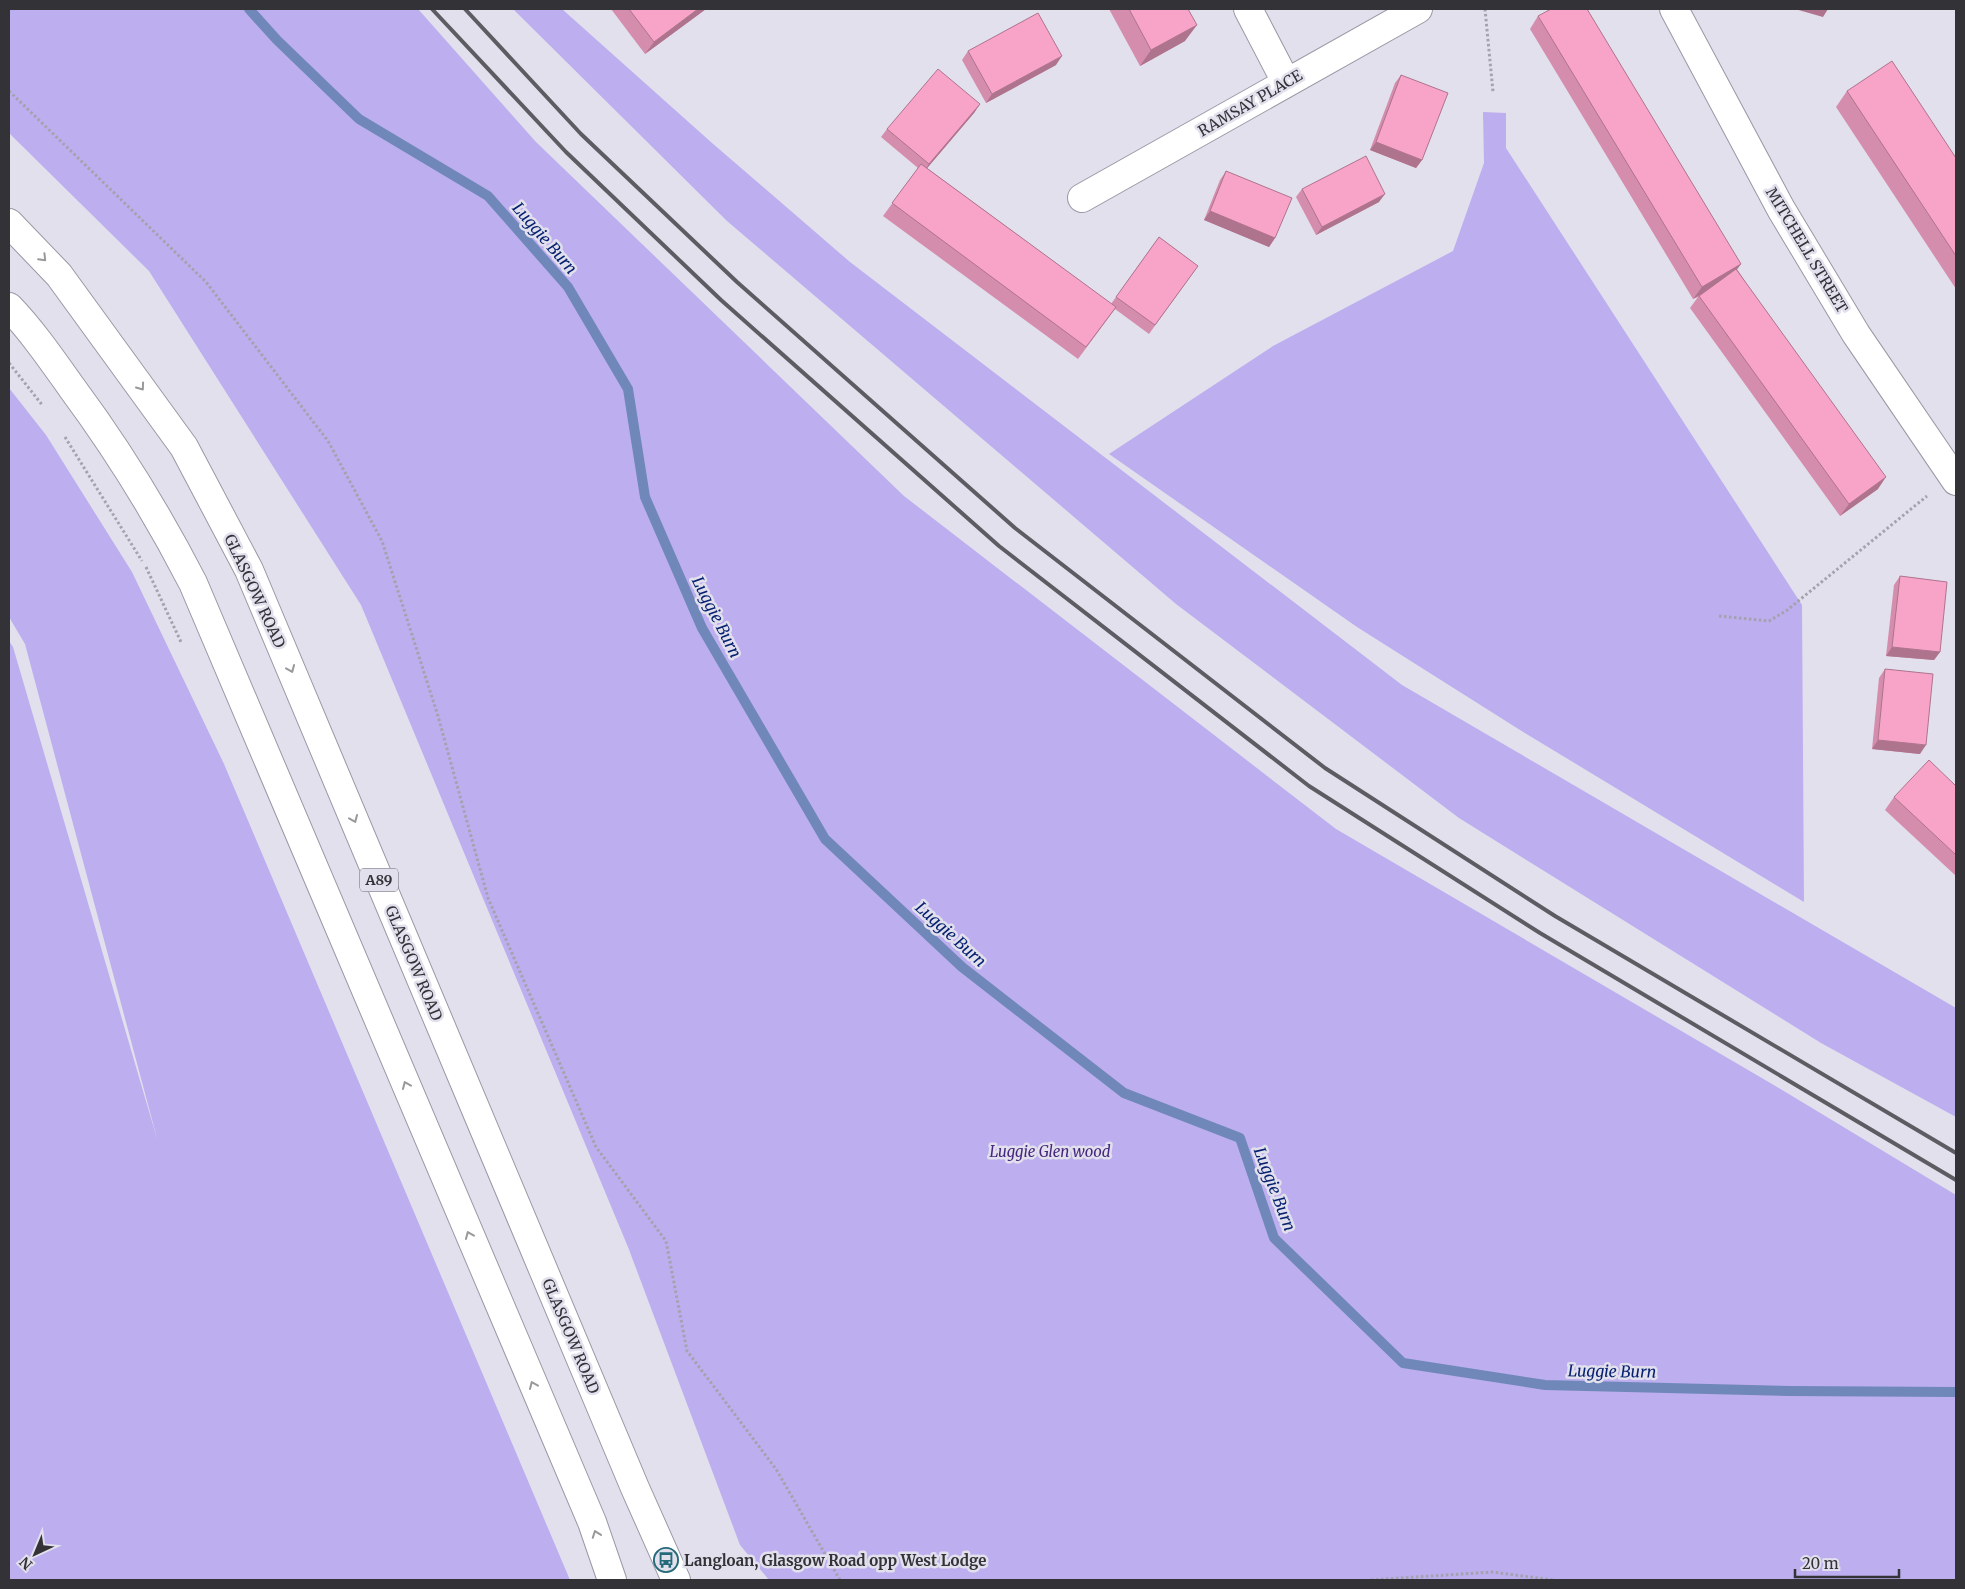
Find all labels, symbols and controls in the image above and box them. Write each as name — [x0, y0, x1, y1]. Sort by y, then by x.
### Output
street label: RAMSAY PLACE — [1195, 65, 1306, 141]
street label: MITCHELL STREET — [1762, 184, 1852, 317]
water label: Luggie Burn — [508, 198, 582, 278]
one-way arrow — [37, 252, 46, 261]
one-way arrow — [135, 382, 144, 391]
street label: GLASGOW ROAD — [220, 531, 290, 651]
water label: Luggie Burn — [688, 573, 746, 661]
one-way arrow — [284, 664, 295, 673]
one-way arrow — [347, 814, 358, 823]
road number: A89 — [360, 868, 398, 892]
water label: Luggie Burn — [911, 897, 991, 971]
street label: GLASGOW ROAD — [381, 903, 447, 1023]
one-way arrow — [402, 1081, 412, 1090]
park label: Luggie Glen wood — [989, 1142, 1111, 1161]
water label: Luggie Burn — [1250, 1144, 1300, 1234]
one-way arrow — [465, 1231, 476, 1240]
street label: GLASGOW ROAD — [538, 1276, 604, 1396]
water label: Luggie Burn — [1568, 1360, 1656, 1382]
one-way arrow — [529, 1381, 539, 1389]
north arrow — [10, 1529, 60, 1579]
one-way arrow — [592, 1531, 602, 1539]
scale bar — [1795, 1546, 1899, 1578]
bus stop icon: Langloan, Glasgow Road opp West Lodge — [653, 1547, 679, 1573]
place label: Langloan, Glasgow Road opp West Lodge — [684, 1551, 986, 1571]
text: N — [16, 1553, 36, 1574]
text: 20 m — [1802, 1554, 1839, 1573]

